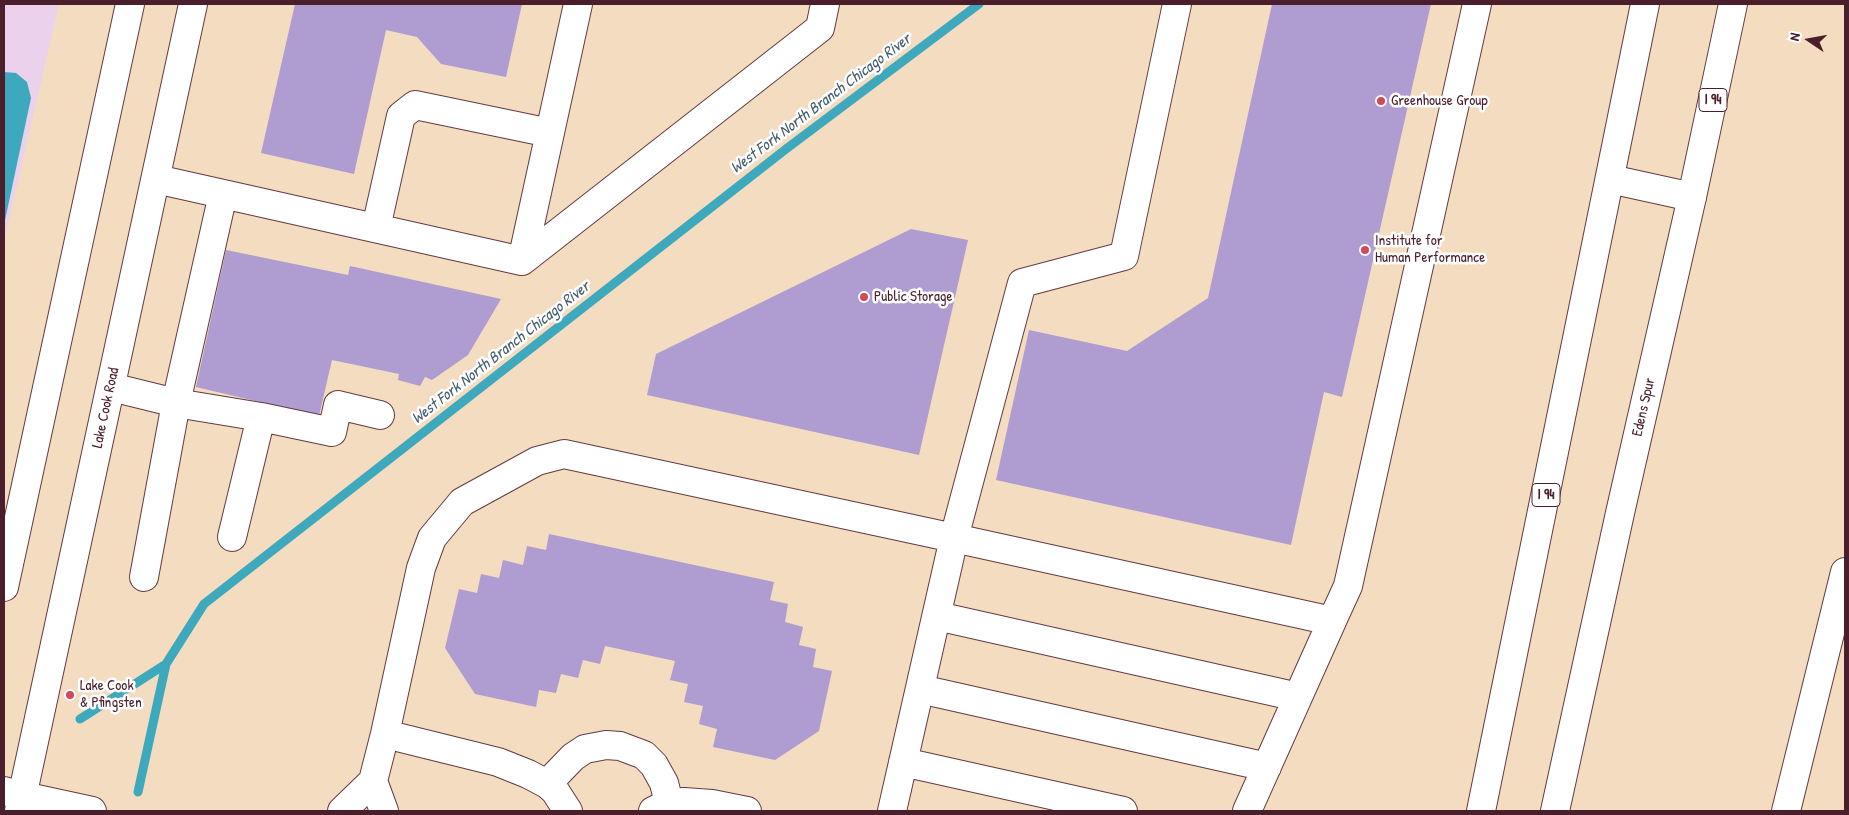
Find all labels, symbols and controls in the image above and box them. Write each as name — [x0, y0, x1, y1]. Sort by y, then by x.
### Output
north arrow — [1784, 15, 1834, 65]
water label: West Fork North Branch Chicago River — [727, 30, 915, 178]
text: N — [1784, 31, 1804, 42]
road number: I 94 — [1699, 88, 1727, 112]
place label: Greenhouse Group — [1391, 92, 1488, 110]
marker: Greenhouse Group — [1375, 95, 1387, 107]
place label: Institute for Human Performance — [1375, 232, 1485, 267]
marker: Institute for Human Performance — [1359, 244, 1371, 256]
water label: West Fork North Branch Chicago River — [408, 278, 594, 428]
place label: Public Storage — [874, 288, 952, 306]
marker: Public Storage — [858, 291, 870, 303]
street label: Lake Cook Road — [89, 366, 123, 450]
street label: Edens Spur — [1629, 376, 1659, 438]
road number: I 94 — [1532, 484, 1560, 506]
place label: Lake Cook & Pfingsten — [80, 677, 142, 712]
marker: Lake Cook & Pfingsten — [64, 689, 76, 701]

